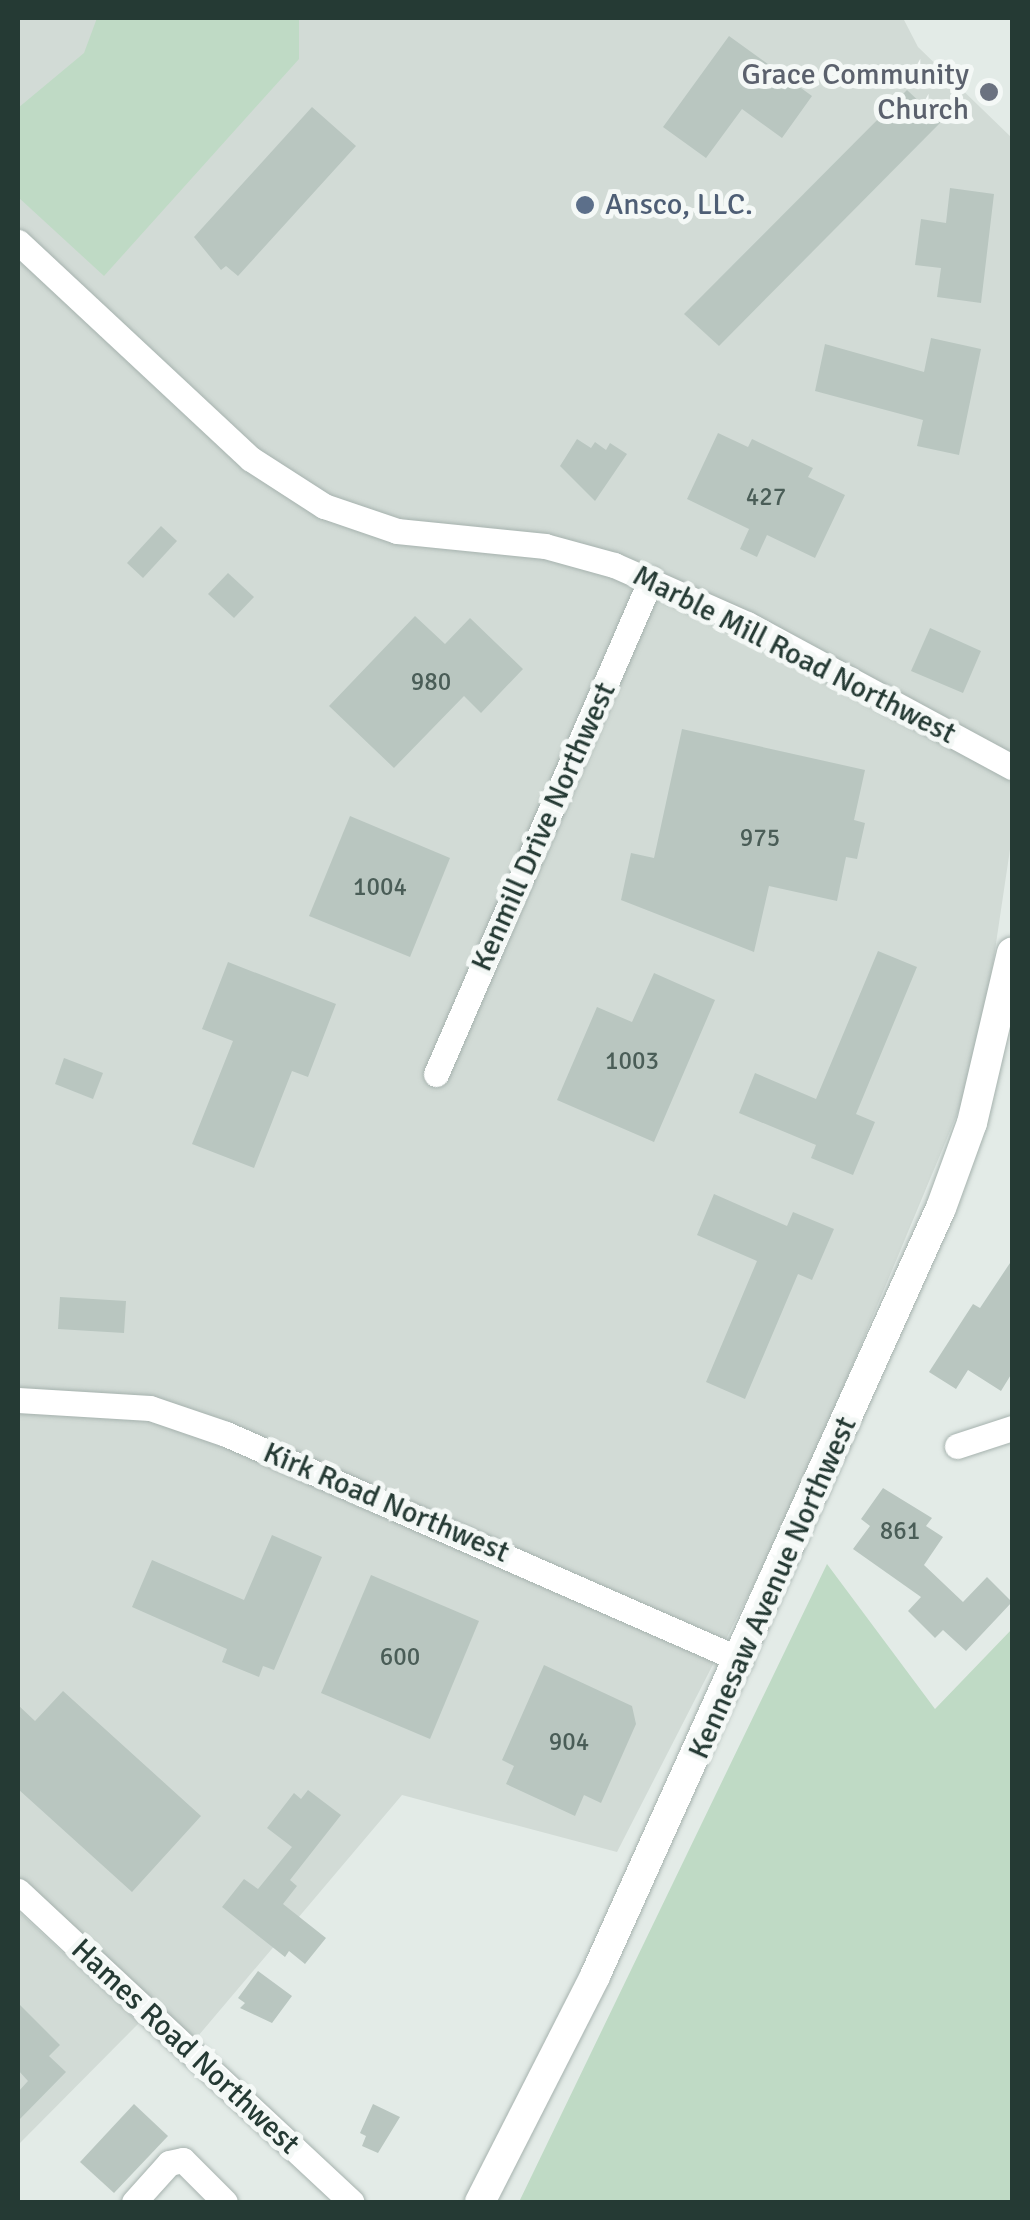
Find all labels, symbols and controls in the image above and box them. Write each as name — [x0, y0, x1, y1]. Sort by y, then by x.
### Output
place label: Grace Community Church — [741, 57, 969, 128]
marker: Grace Community Church — [978, 81, 1000, 103]
place label: Ansco, LLC. — [605, 187, 753, 223]
marker: Ansco, LLC. — [574, 194, 596, 216]
house number: 427 — [746, 482, 786, 512]
street label: Marble Mill Road Northwest — [627, 558, 961, 752]
house number: 980 — [411, 667, 451, 697]
street label: Kenmill Drive Northwest — [464, 677, 624, 977]
house number: 975 — [740, 823, 780, 853]
house number: 1004 — [353, 872, 407, 902]
house number: 1003 — [605, 1046, 659, 1076]
street label: Kennesaw Avenue Northwest — [681, 1411, 865, 1765]
street label: Kirk Road Northwest — [258, 1435, 514, 1571]
house number: 861 — [880, 1516, 920, 1546]
house number: 600 — [380, 1642, 420, 1672]
house number: 904 — [549, 1727, 589, 1757]
street label: Hames Road Northwest — [63, 1932, 307, 2162]

